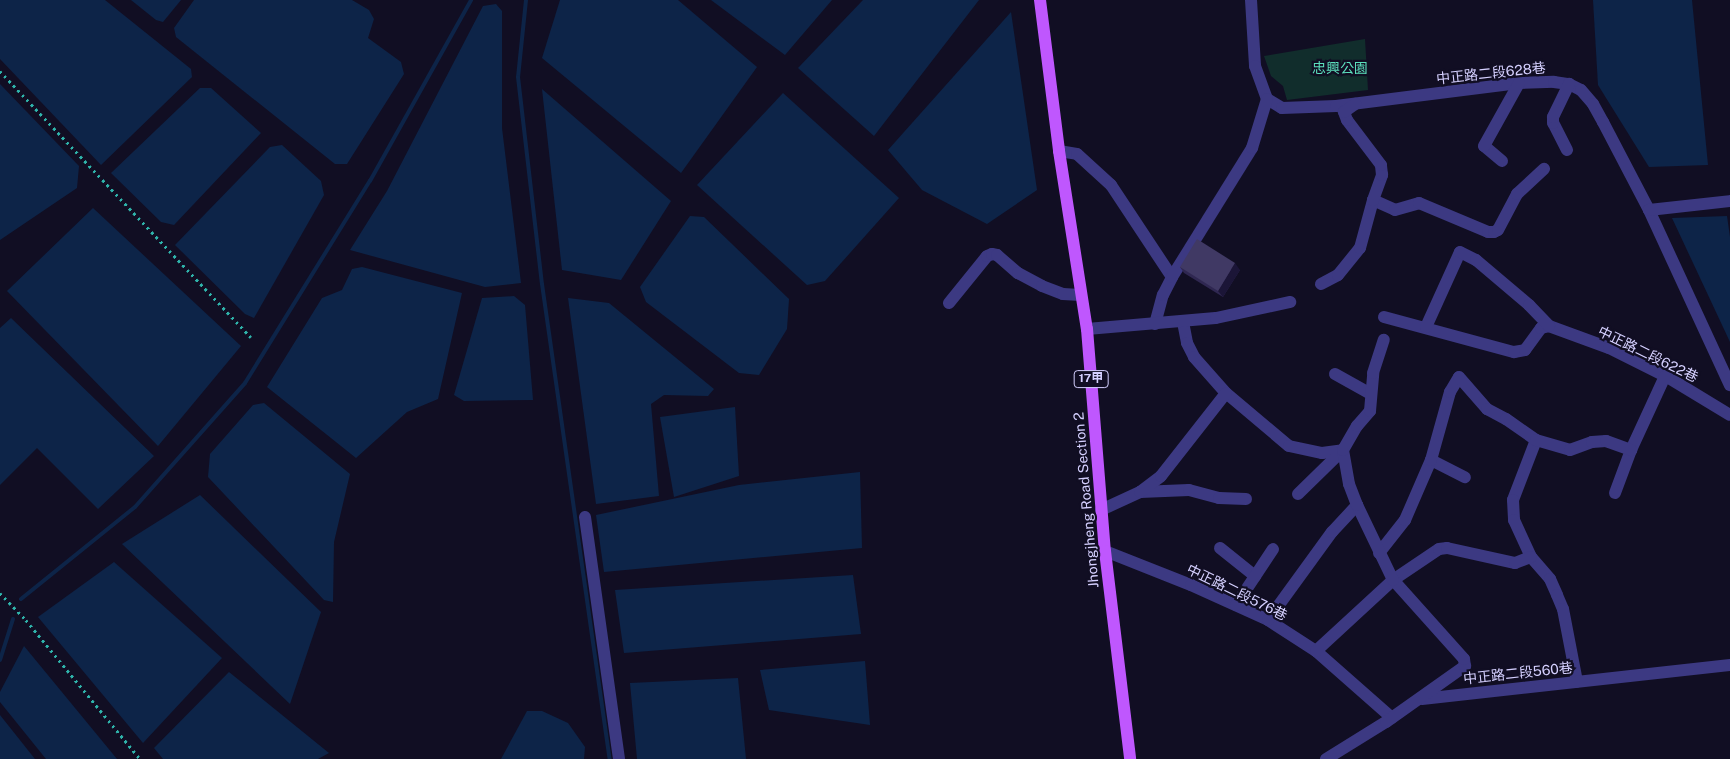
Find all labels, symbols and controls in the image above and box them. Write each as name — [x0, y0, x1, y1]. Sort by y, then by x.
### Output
street label: 中正路二段628巷 — [1435, 59, 1547, 87]
park label: 忠興公園 — [1312, 60, 1368, 76]
street label: 中正路二段622巷 — [1595, 322, 1701, 386]
road number: 17甲 — [1074, 369, 1108, 388]
street label: Jhongjheng Road Section 2 — [1070, 411, 1102, 589]
street label: 中正路二段576巷 — [1184, 560, 1290, 624]
street label: 中正路二段560巷 — [1462, 659, 1574, 687]

